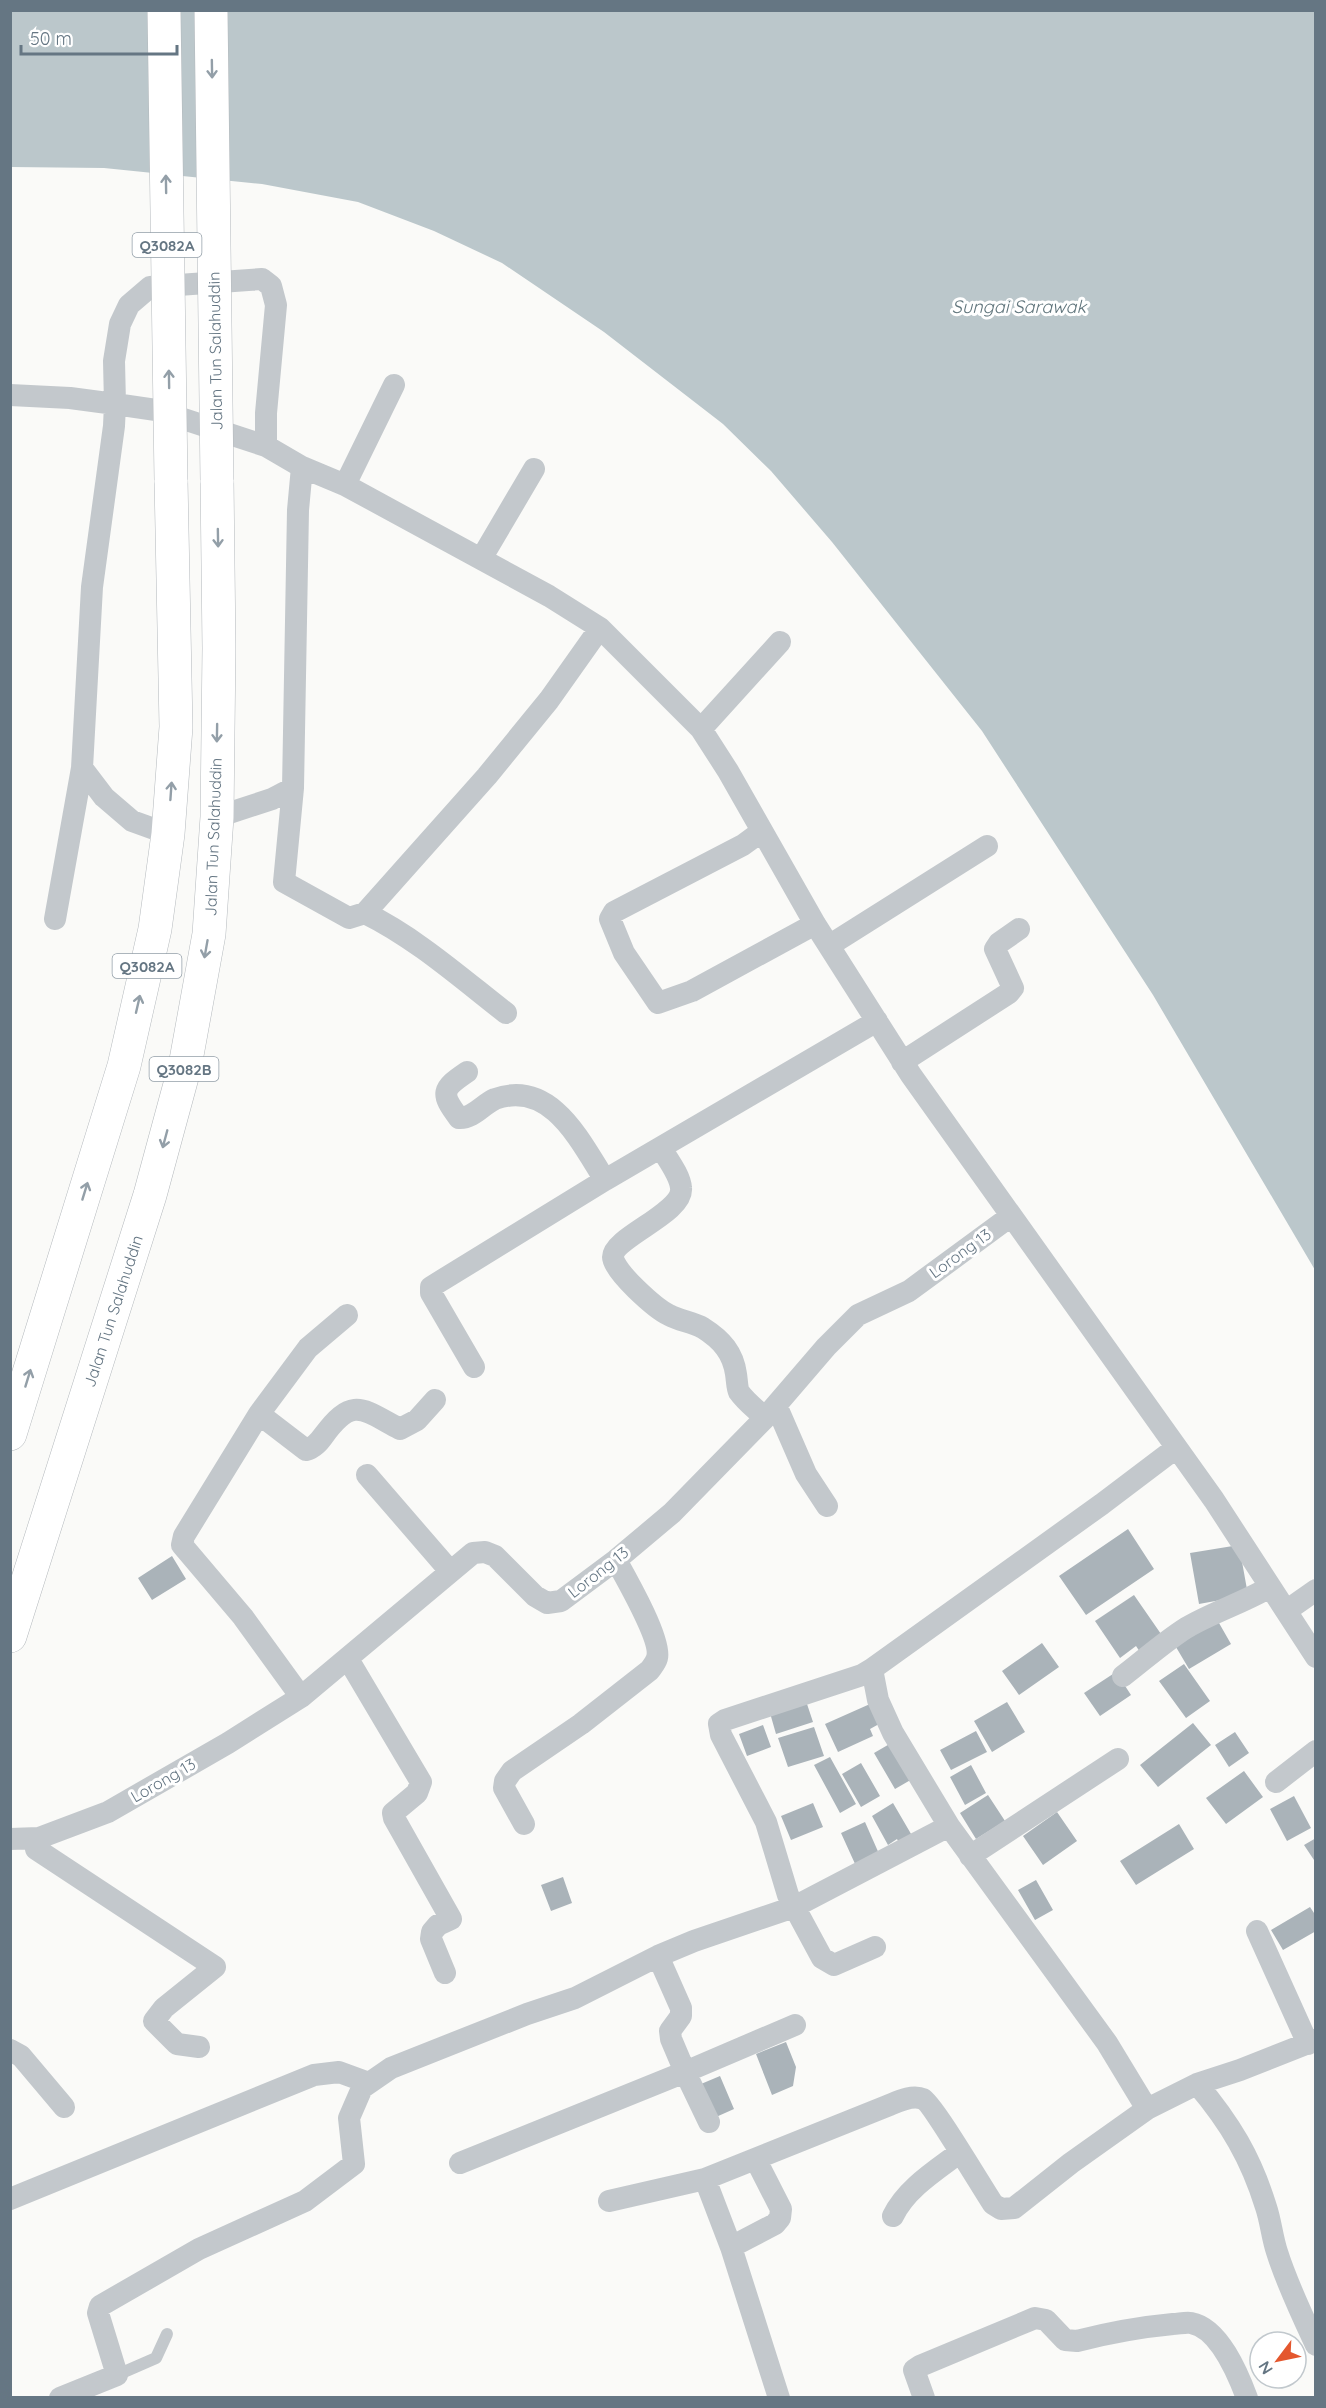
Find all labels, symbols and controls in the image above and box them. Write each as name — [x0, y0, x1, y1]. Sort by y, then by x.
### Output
scale bar — [21, 18, 177, 56]
text: 50 m — [30, 27, 72, 50]
one-way arrow — [206, 58, 217, 78]
one-way arrow — [160, 175, 172, 195]
road number: Q3082A — [132, 233, 201, 257]
street label: Jalan Tun Salahuddin — [204, 272, 226, 430]
water label: Sungai Sarawak — [952, 295, 1087, 318]
one-way arrow — [163, 370, 175, 390]
one-way arrow — [212, 528, 223, 548]
one-way arrow — [211, 723, 223, 743]
street label: Jalan Tun Salahuddin — [200, 757, 226, 917]
one-way arrow — [166, 781, 177, 801]
one-way arrow — [200, 938, 211, 958]
road number: Q3082A — [112, 954, 182, 978]
one-way arrow — [133, 995, 144, 1014]
road number: Q3082B — [150, 1057, 219, 1081]
one-way arrow — [159, 1129, 170, 1148]
one-way arrow — [80, 1182, 91, 1201]
street label: Lorong 13 — [925, 1224, 995, 1282]
street label: Jalan Tun Salahuddin — [79, 1232, 147, 1390]
one-way arrow — [23, 1369, 34, 1388]
street label: Lorong 13 — [564, 1542, 632, 1602]
street label: Lorong 13 — [127, 1753, 199, 1807]
north arrow — [1248, 2330, 1308, 2390]
text: N — [1254, 2358, 1277, 2378]

